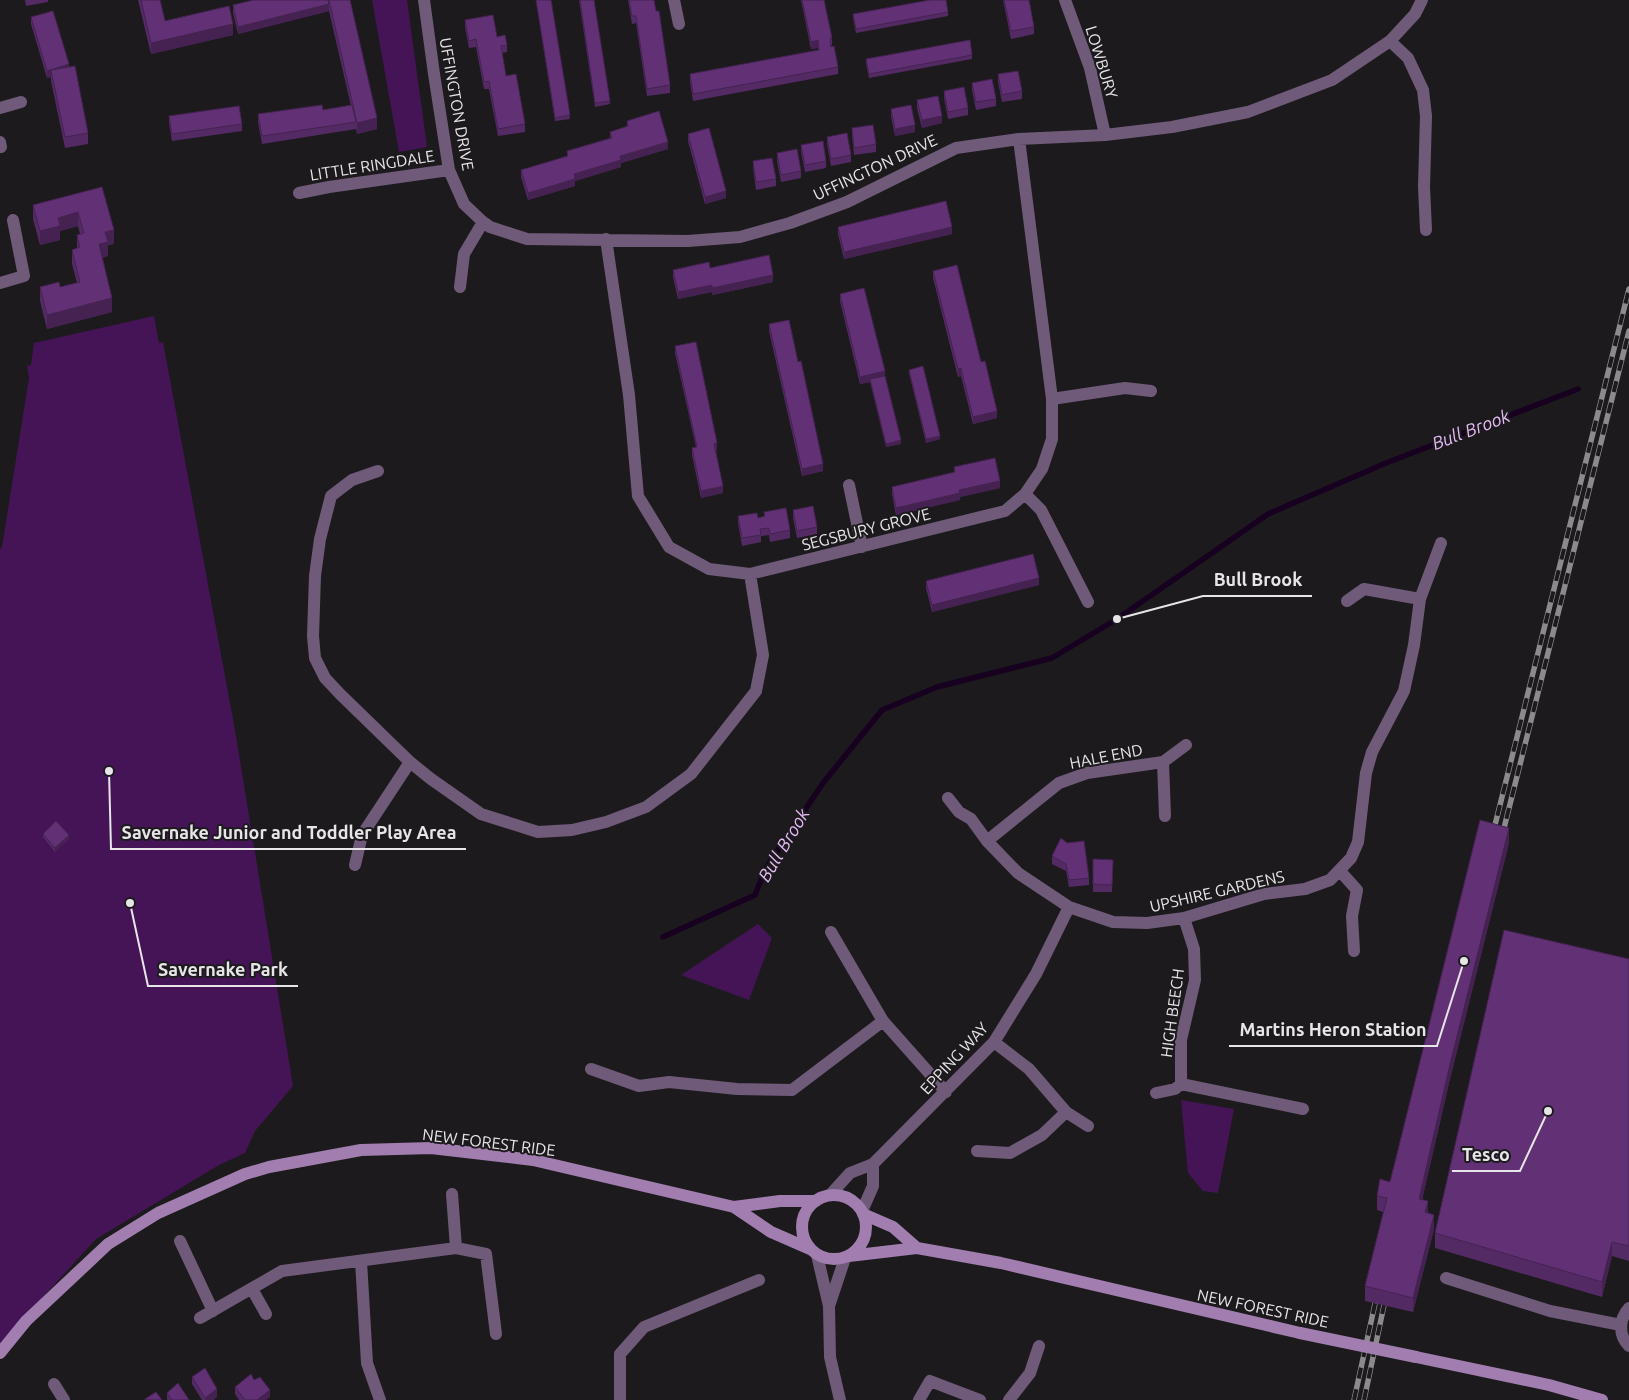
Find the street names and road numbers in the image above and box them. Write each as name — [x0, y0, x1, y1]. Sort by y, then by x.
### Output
street label: LOWBURY — [1082, 24, 1122, 101]
street label: UFFINGTON DRIVE — [436, 36, 478, 172]
street label: UFFINGTON DRIVE — [810, 130, 940, 204]
street label: LITTLE RINGDALE — [308, 146, 436, 184]
street label: SEGSBURY GROVE — [800, 504, 932, 554]
street label: HALE END — [1068, 740, 1144, 772]
street label: UPSHIRE GARDENS — [1148, 867, 1286, 915]
street label: HIGH BEECH — [1157, 967, 1187, 1059]
street label: EPPING WAY — [916, 1018, 992, 1097]
street label: NEW FOREST RIDE — [421, 1125, 557, 1159]
street label: NEW FOREST RIDE — [1196, 1285, 1330, 1331]

